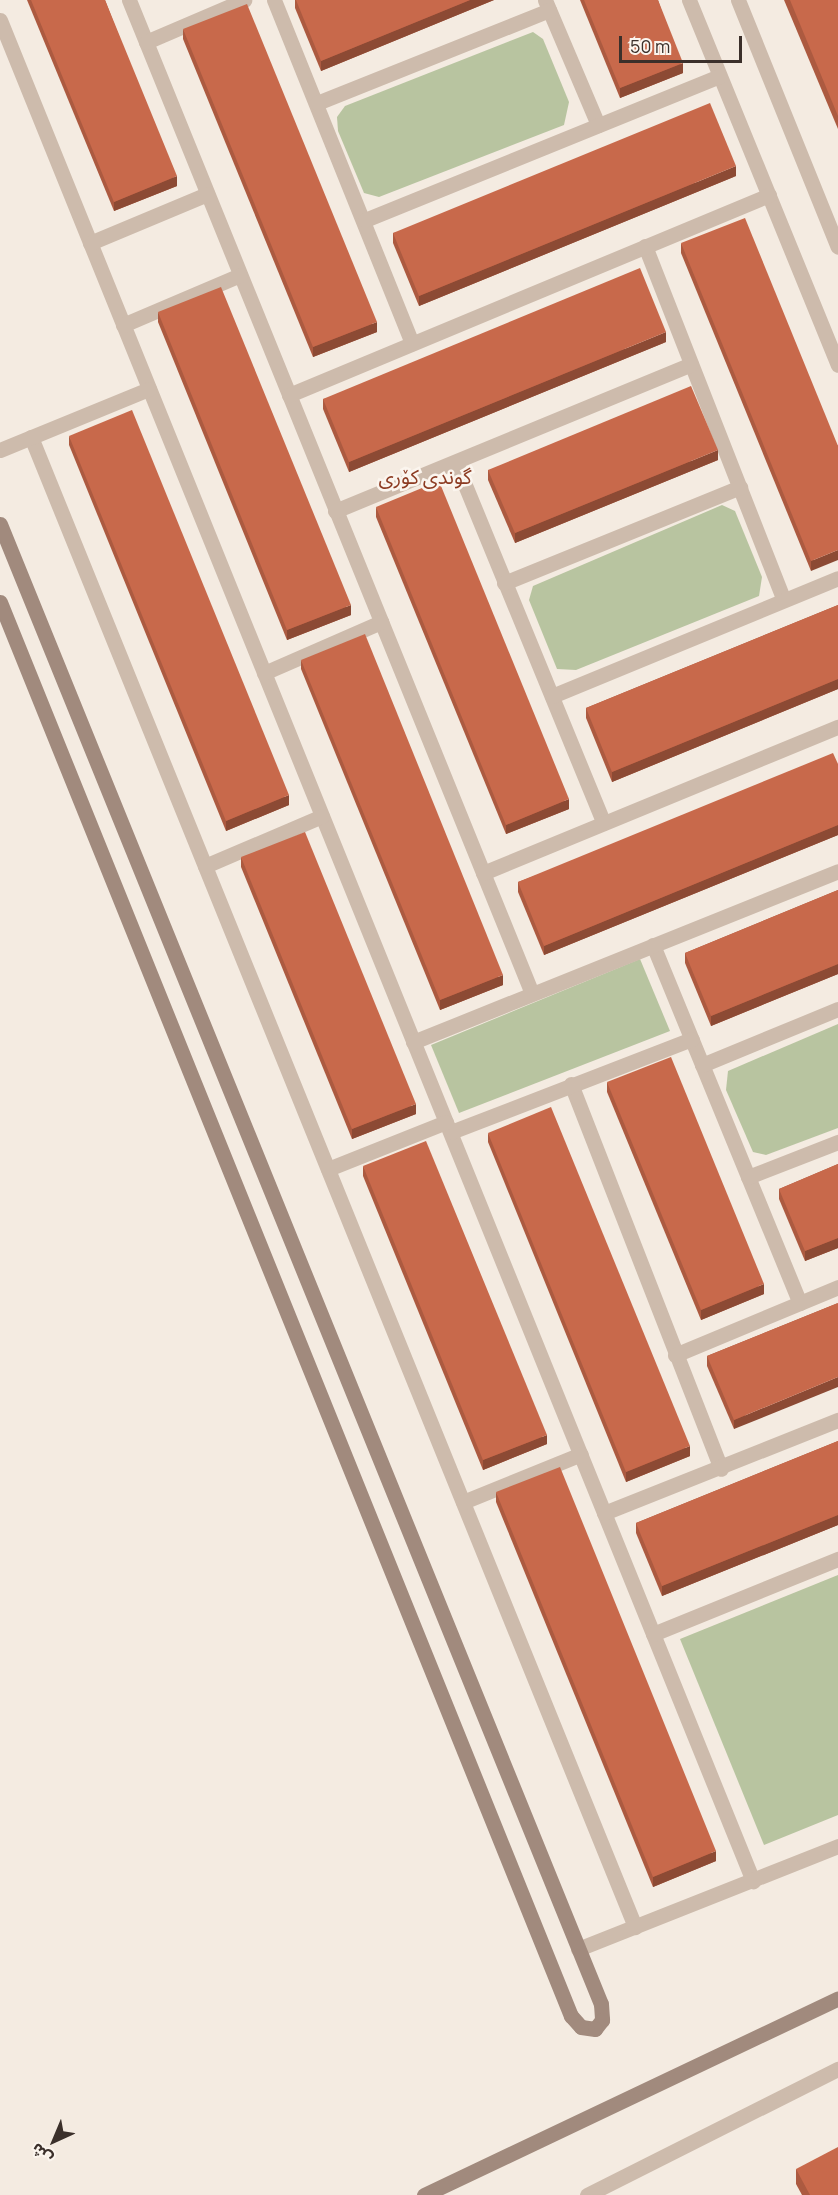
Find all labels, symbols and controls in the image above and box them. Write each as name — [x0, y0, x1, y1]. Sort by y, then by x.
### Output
scale bar — [622, 24, 745, 62]
text: 50 m — [630, 34, 670, 58]
district label: گوندی کۆری — [378, 464, 472, 488]
north arrow — [24, 2111, 84, 2171]
text: ش — [26, 2138, 57, 2169]

